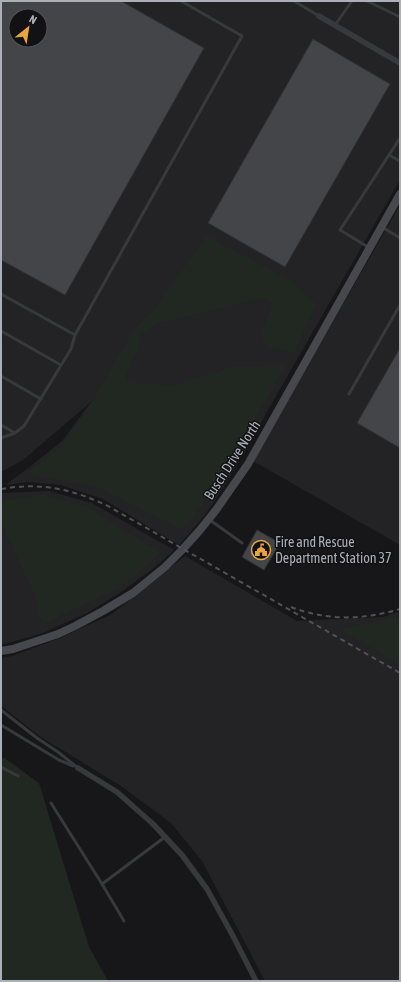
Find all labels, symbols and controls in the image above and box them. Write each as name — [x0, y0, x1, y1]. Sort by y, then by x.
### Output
north arrow — [8, 8, 48, 48]
text: N — [27, 13, 39, 26]
street label: Busch Drive North — [201, 417, 263, 503]
place label: Fire and Rescue Department Station 37 — [275, 534, 392, 566]
public building icon: Fire and Rescue Department Station 37 — [250, 539, 272, 561]

